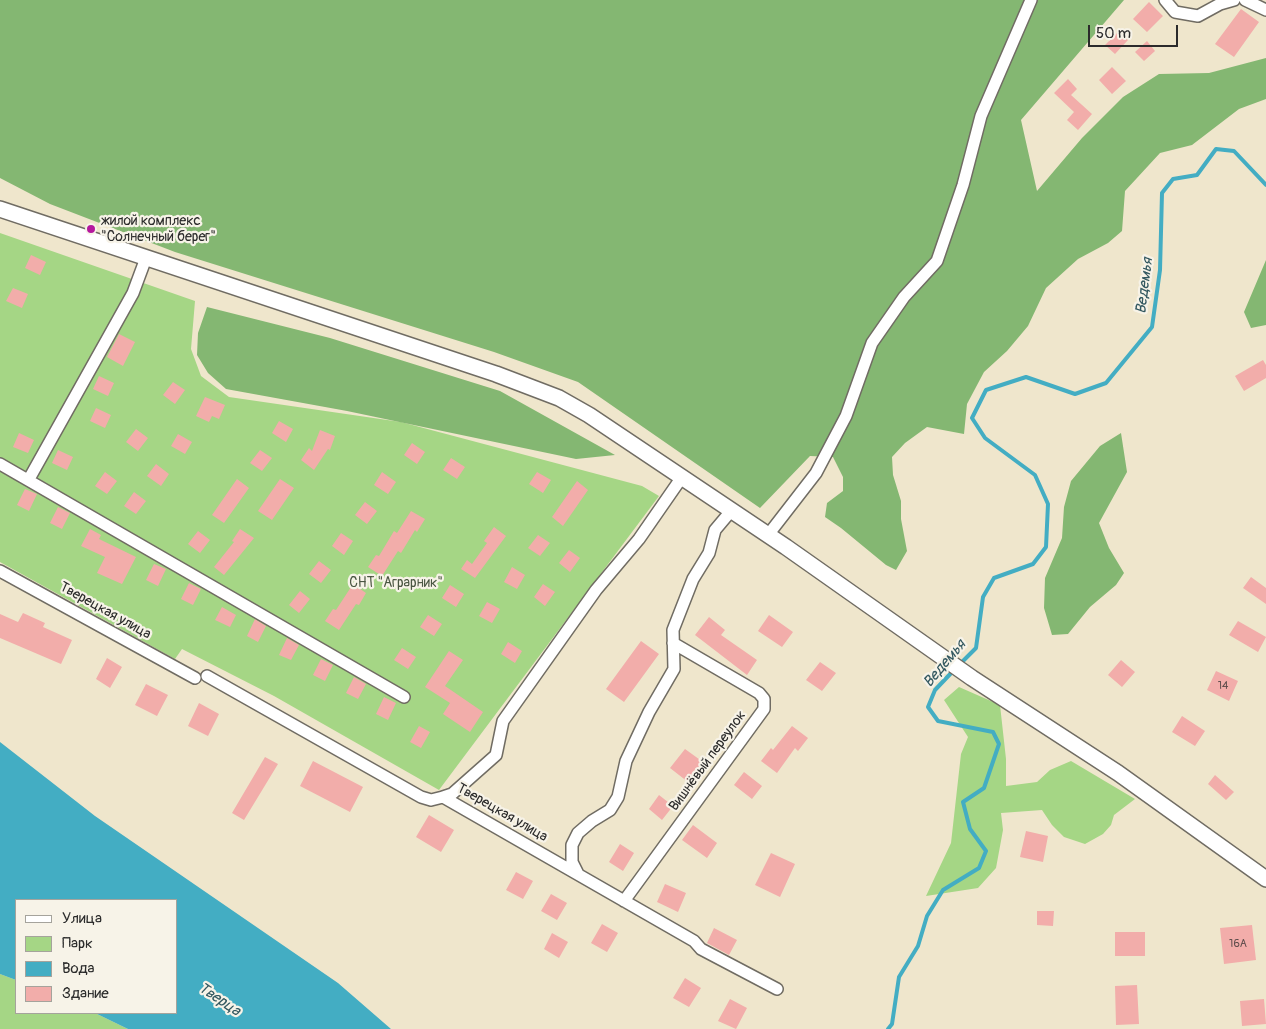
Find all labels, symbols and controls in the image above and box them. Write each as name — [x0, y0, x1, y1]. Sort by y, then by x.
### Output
scale bar — [1091, 15, 1181, 47]
text: 50 m — [1096, 24, 1131, 43]
place label: жилой комплекс "Солнечный берег" — [101, 213, 216, 246]
marker: жилой комплекс "Солнечный берег" — [85, 223, 97, 235]
water label: Ведемья — [1133, 257, 1157, 315]
park label: СНТ "Аграрник" — [349, 575, 443, 591]
street label: Тверецкая улица — [56, 579, 154, 643]
water label: Ведемья — [920, 637, 970, 691]
house number: 14 — [1218, 679, 1228, 693]
street label: Вишнёвый переулок — [666, 708, 750, 814]
street label: Тверецкая улица — [454, 780, 550, 846]
legend — [15, 899, 178, 1014]
text: Улица — [62, 909, 102, 928]
text: Парк — [62, 934, 93, 953]
house number: 16А — [1229, 937, 1247, 951]
text: Вода — [62, 959, 95, 978]
water label: Тверца — [195, 980, 243, 1020]
text: Здание — [62, 984, 109, 1003]

